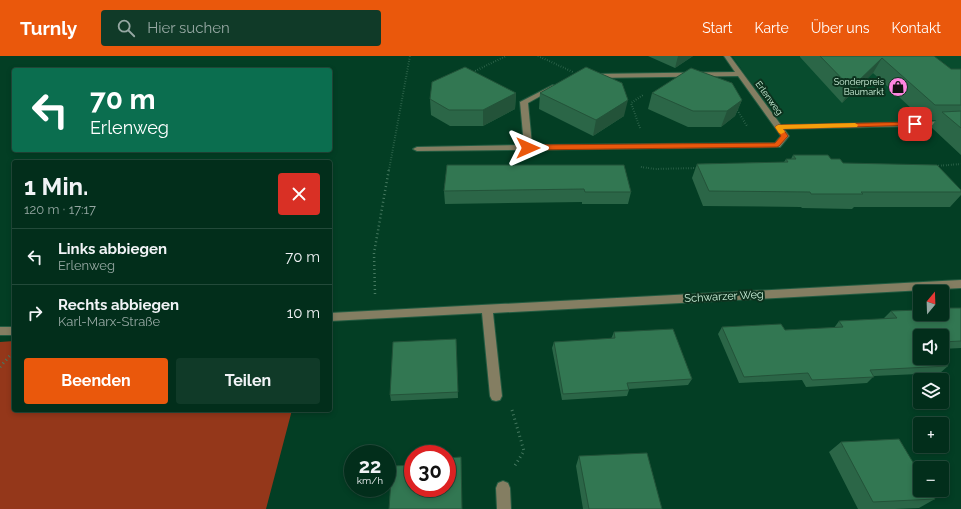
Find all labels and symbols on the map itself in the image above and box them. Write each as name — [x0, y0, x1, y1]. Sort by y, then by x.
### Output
shop icon: Sonderpreis Baumarkt — [887, 76, 909, 98]
place label: Sonderpreis Baumarkt — [834, 77, 885, 97]
street label: Erlenweg — [753, 79, 785, 117]
pin — [898, 107, 932, 141]
position arrow — [507, 127, 549, 169]
north arrow — [913, 285, 949, 321]
street label: Schwarzer Weg — [684, 288, 764, 305]
speed limit sign: 30 — [404, 445, 456, 497]

